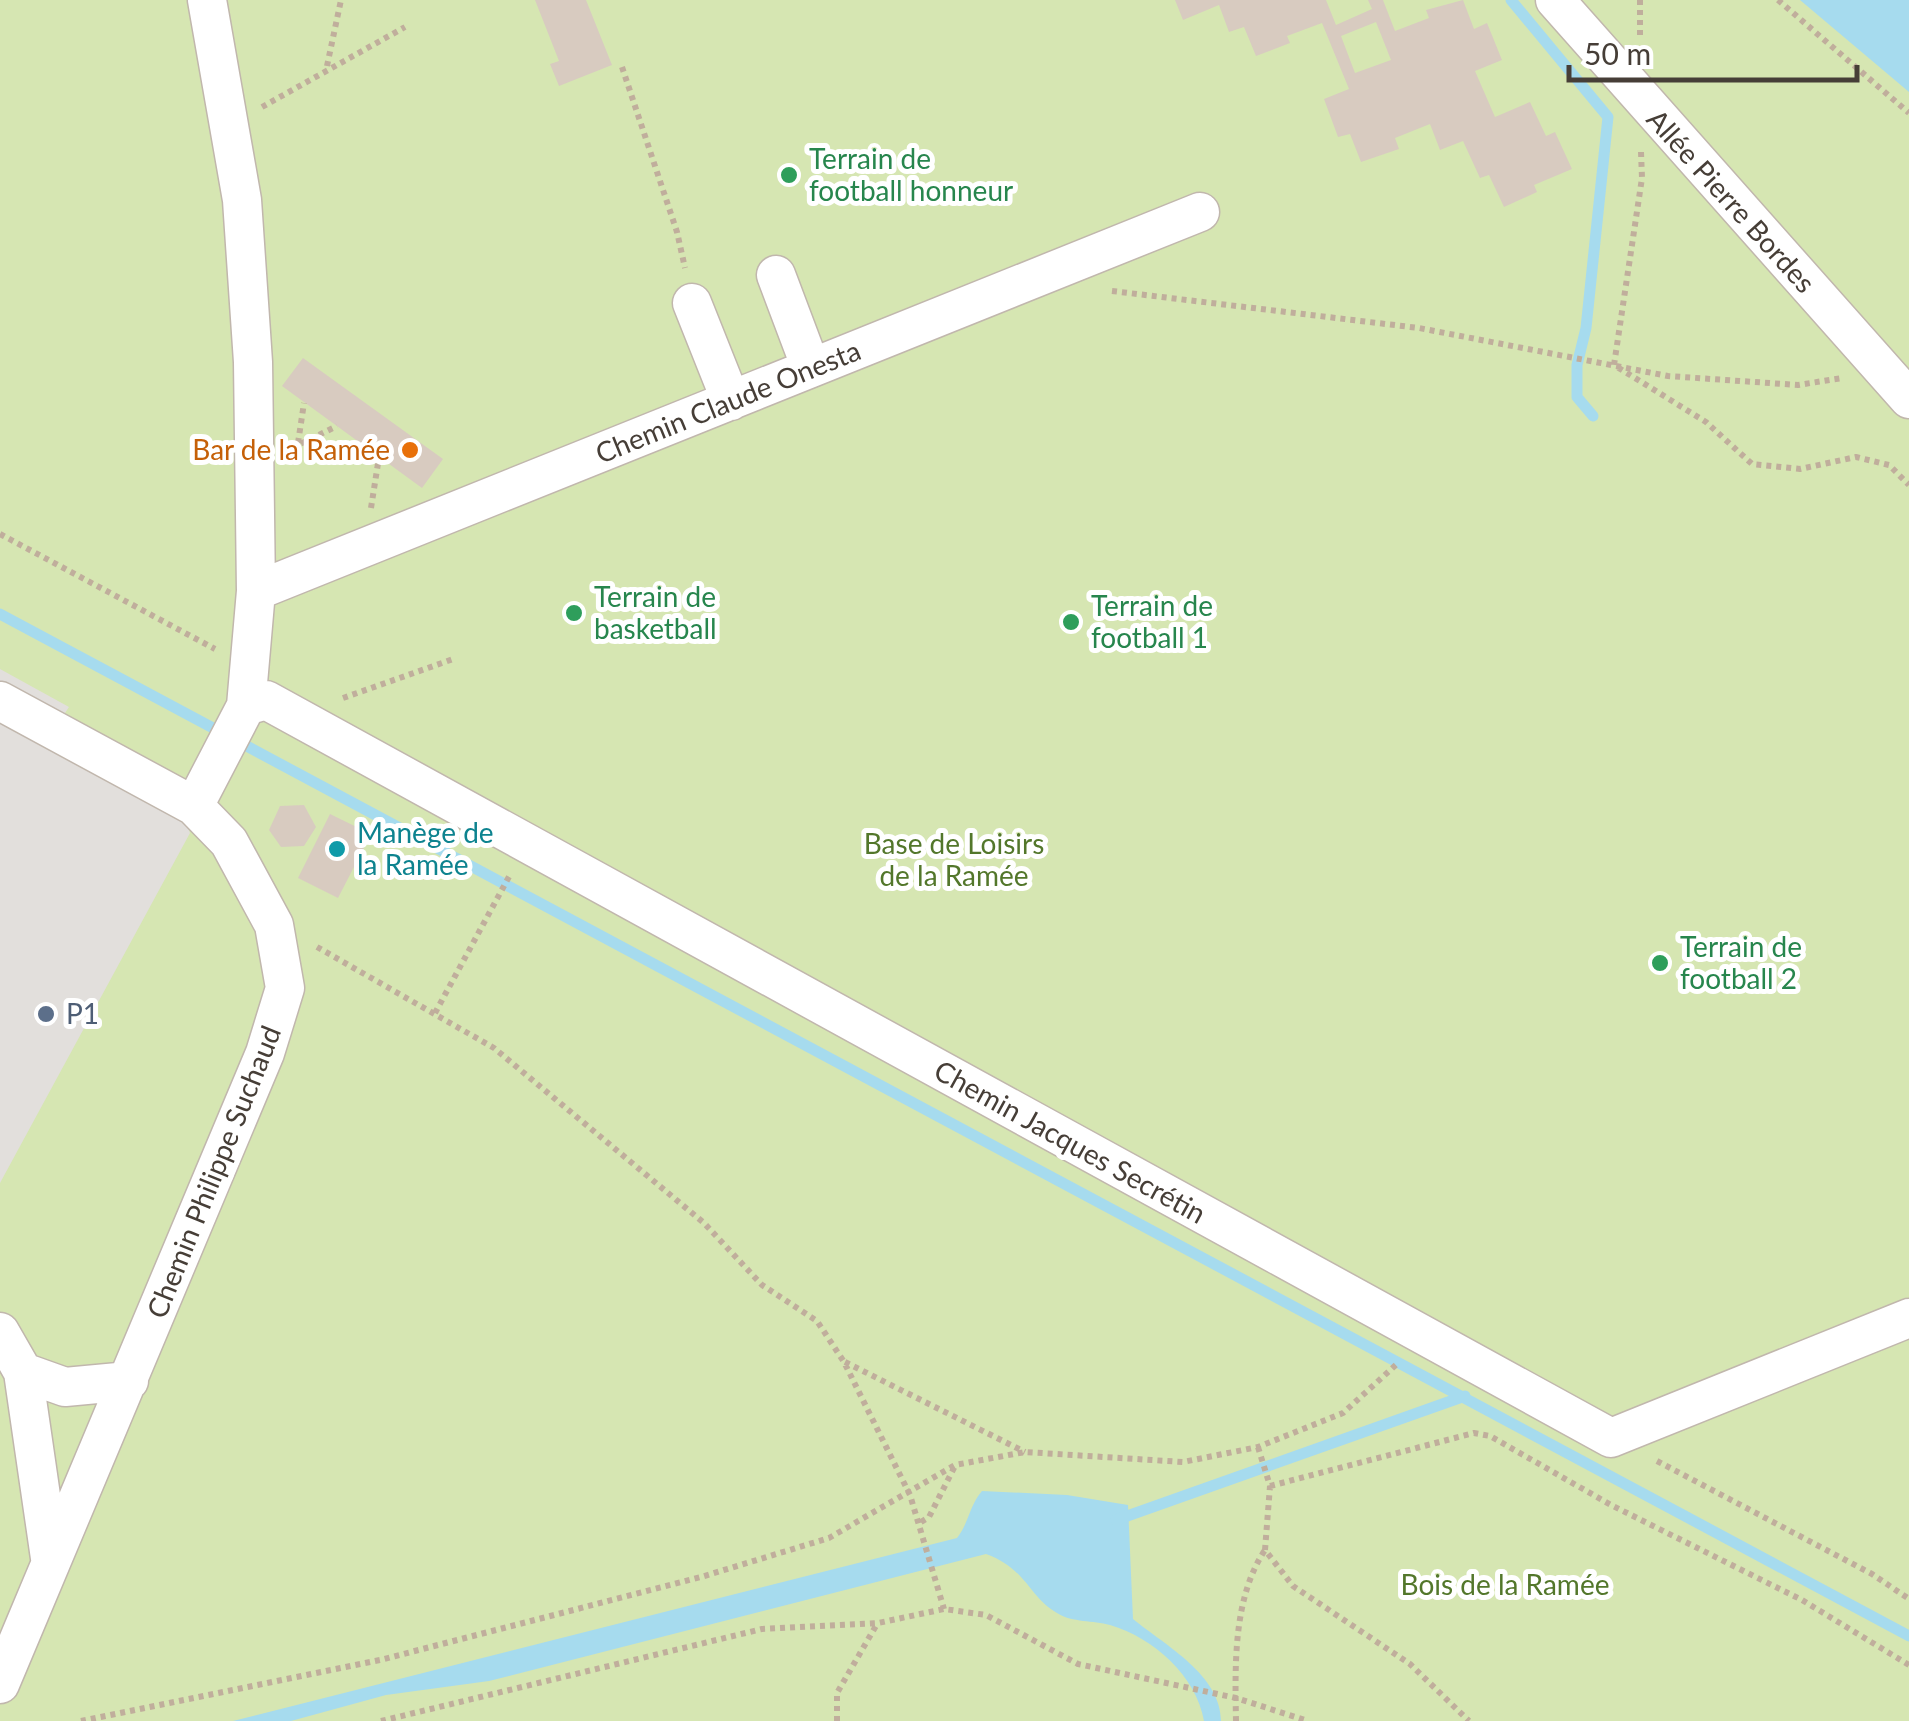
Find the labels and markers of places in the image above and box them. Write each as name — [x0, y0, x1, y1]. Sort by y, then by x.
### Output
place label: Terrain de football honneur — [809, 141, 1013, 207]
marker: Terrain de football honneur — [778, 164, 800, 186]
place label: Bar de la Ramée — [192, 432, 390, 466]
marker: Bar de la Ramée — [399, 439, 421, 461]
place label: Terrain de basketball — [594, 579, 717, 645]
place label: Terrain de football 1 — [1091, 588, 1213, 654]
marker: Terrain de basketball — [563, 602, 585, 624]
marker: Terrain de football 1 — [1060, 611, 1082, 633]
place label: Manège de la Ramée — [357, 815, 494, 881]
marker: Manège de la Ramée — [326, 838, 348, 860]
place label: Terrain de football 2 — [1680, 929, 1802, 995]
marker: Terrain de football 2 — [1649, 952, 1671, 974]
place label: P1 — [66, 996, 99, 1030]
marker: P1 — [35, 1003, 57, 1025]

